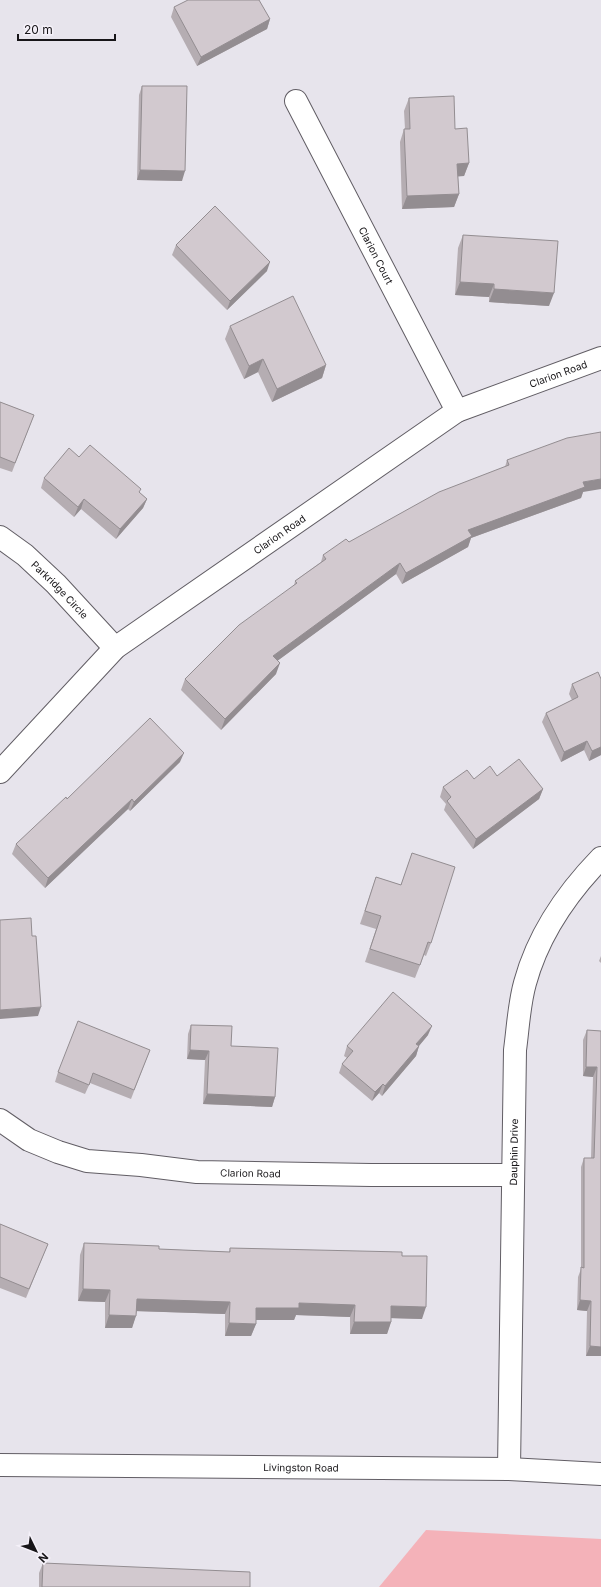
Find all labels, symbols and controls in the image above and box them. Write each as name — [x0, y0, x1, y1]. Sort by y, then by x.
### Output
scale bar — [18, 16, 115, 42]
text: 20 m — [24, 22, 53, 37]
street label: Clarion Court — [356, 225, 396, 287]
street label: Clarion Road — [528, 358, 589, 390]
street label: Clarion Road — [251, 512, 308, 556]
street label: Parkridge Circle — [29, 558, 91, 621]
street label: Dauphin Drive — [507, 1118, 520, 1186]
street label: Clarion Road — [220, 1166, 281, 1179]
street label: Livingston Road — [263, 1461, 339, 1474]
north arrow — [16, 1531, 56, 1571]
text: N — [35, 1550, 51, 1566]

